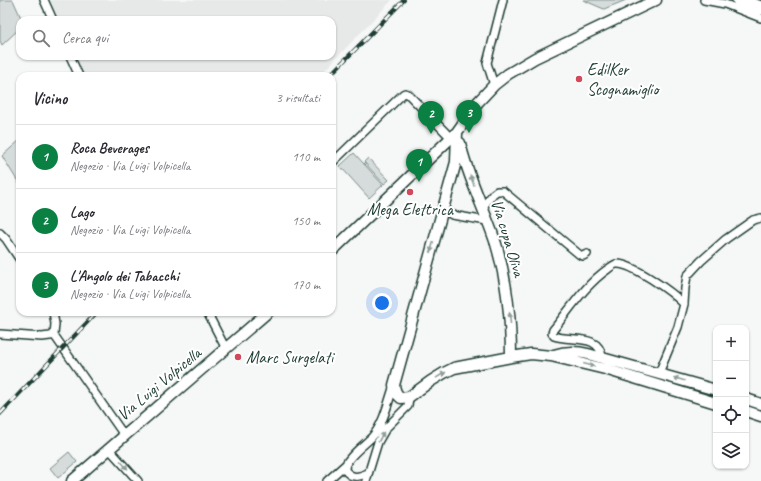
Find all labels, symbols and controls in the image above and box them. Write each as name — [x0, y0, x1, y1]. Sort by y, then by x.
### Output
search box — [16, 16, 336, 60]
icon: search — [30, 27, 52, 49]
text: Cerca qui — [62, 29, 108, 48]
place label: EdilKer Scognamiglio — [587, 59, 660, 100]
marker: EdilKer Scognamiglio — [574, 74, 584, 84]
text: Vicino — [32, 88, 67, 109]
text: 3 risultati — [276, 90, 320, 106]
pin: 3 — [456, 100, 482, 133]
pin: 2 — [418, 101, 444, 134]
text: Roca Beverages — [70, 139, 149, 158]
text: 1 — [42, 149, 48, 165]
text: 110 m — [292, 149, 320, 165]
pin: 1 — [406, 149, 432, 182]
text: Negozio · Via Luigi Volpicella — [70, 158, 190, 174]
one-way arrow — [468, 173, 474, 185]
marker: Mega Elettrica — [405, 187, 415, 197]
street label: Via cupa Oliva — [486, 197, 530, 281]
place label: Mega Elettrica — [367, 199, 454, 220]
text: Lago — [70, 203, 94, 222]
text: 2 — [42, 213, 48, 229]
text: 150 m — [292, 213, 320, 229]
text: Negozio · Via Luigi Volpicella — [70, 222, 190, 238]
one-way arrow — [429, 241, 435, 253]
text: L'Angolo dei Tabacchi — [70, 267, 179, 286]
text: 3 — [42, 277, 48, 293]
text: 170 m — [292, 277, 320, 293]
text: Negozio · Via Luigi Volpicella — [70, 286, 190, 302]
your location — [372, 293, 392, 313]
one-way arrow — [506, 312, 513, 324]
map controls — [713, 325, 749, 469]
button: + — [713, 325, 749, 361]
street label: Via Luigi Volpicella — [113, 341, 207, 425]
place label: Marc Surgelati — [246, 347, 335, 368]
marker: Marc Surgelati — [233, 352, 243, 362]
button: − — [713, 361, 749, 397]
one-way arrow — [583, 362, 595, 368]
one-way arrow — [435, 371, 447, 378]
one-way arrow — [672, 376, 684, 382]
button: locate — [713, 397, 749, 433]
one-way arrow — [378, 431, 385, 443]
button: layers — [713, 433, 749, 469]
one-way arrow — [119, 460, 128, 470]

